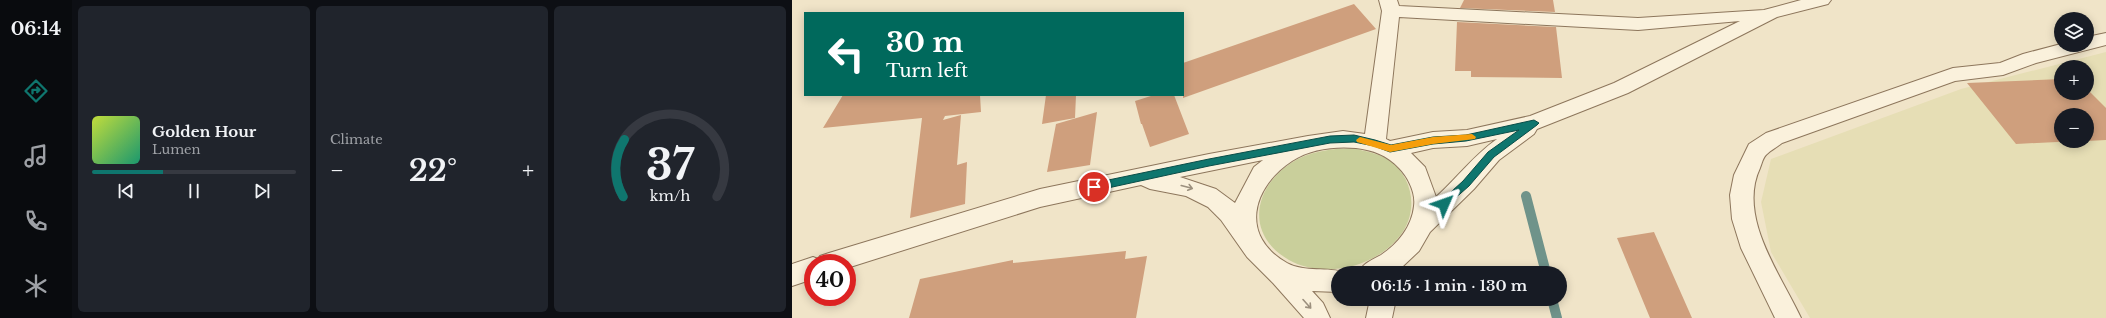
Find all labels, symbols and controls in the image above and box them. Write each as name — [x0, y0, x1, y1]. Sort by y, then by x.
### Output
map controls — [2054, 12, 2094, 148]
button: layers — [2054, 12, 2094, 52]
text: 06:14 — [11, 18, 61, 40]
text: 30 m — [886, 25, 963, 60]
icon: left — [820, 28, 872, 80]
text: Turn left — [886, 60, 968, 82]
button: + — [2054, 60, 2094, 100]
icon: directions — [22, 77, 50, 105]
button: − — [2054, 108, 2094, 148]
text: Golden Hour — [152, 122, 256, 141]
text: Climate — [330, 131, 383, 148]
text: 37 — [646, 140, 695, 191]
text: Lumen — [152, 141, 201, 158]
icon: music — [22, 142, 50, 170]
text: 22° — [409, 152, 457, 189]
text: − — [330, 157, 344, 184]
text: + — [522, 157, 534, 184]
pin — [1077, 170, 1111, 204]
icon: arrive — [1083, 176, 1105, 198]
icon: previous — [115, 180, 137, 202]
icon: pause — [183, 180, 205, 202]
icon: next — [251, 180, 273, 202]
position arrow — [1423, 183, 1465, 225]
one-way arrow — [1180, 184, 1193, 191]
text: km/h — [650, 187, 690, 205]
icon: phone — [22, 207, 50, 235]
speed limit sign: 40 — [804, 254, 856, 306]
icon: climate — [22, 272, 50, 300]
text: 06:15 · 1 min · 130 m — [1371, 276, 1527, 295]
one-way arrow — [1303, 299, 1312, 309]

